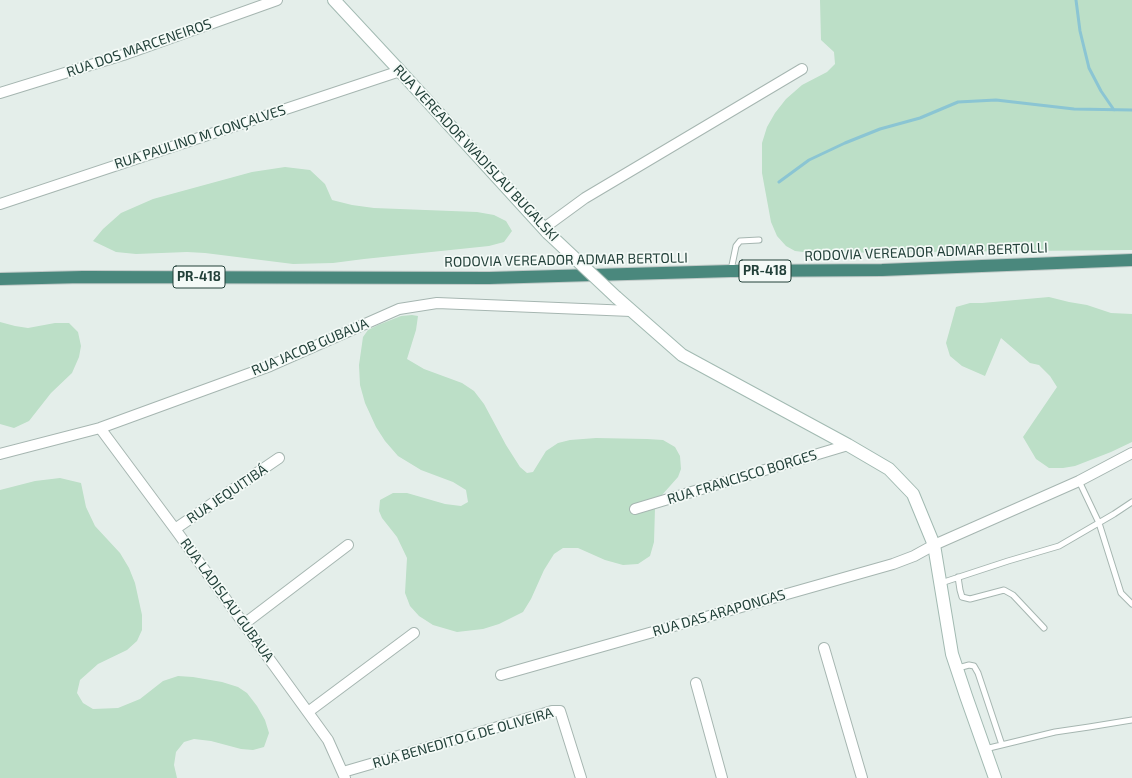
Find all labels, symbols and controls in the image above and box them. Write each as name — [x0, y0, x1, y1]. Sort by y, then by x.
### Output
street label: RUA DOS MARCENEIROS — [64, 15, 214, 81]
street label: RUA VEREADOR WADISLAU BUGALSKI — [390, 61, 562, 245]
street label: RUA PAULINO M GONÇALVES — [112, 101, 288, 173]
street label: RODOVIA VEREADOR ADMAR BERTOLLI — [804, 239, 1048, 265]
street label: RODOVIA VEREADOR ADMAR BERTOLLI — [444, 249, 688, 271]
road number: PR-418 — [739, 260, 791, 282]
road number: PR-418 — [173, 266, 225, 288]
street label: RUA JACOB GUBAUA — [249, 315, 371, 379]
street label: RUA FRANCISCO BORGES — [665, 446, 819, 508]
street label: RUA JEQUITIBÁ — [183, 461, 271, 527]
street label: RUA LADISLAU GUBAUA — [177, 535, 277, 665]
street label: RUA DAS ARAPONGAS — [651, 586, 787, 640]
street label: RUA BENEDITO G DE OLIVEIRA — [371, 704, 555, 772]

